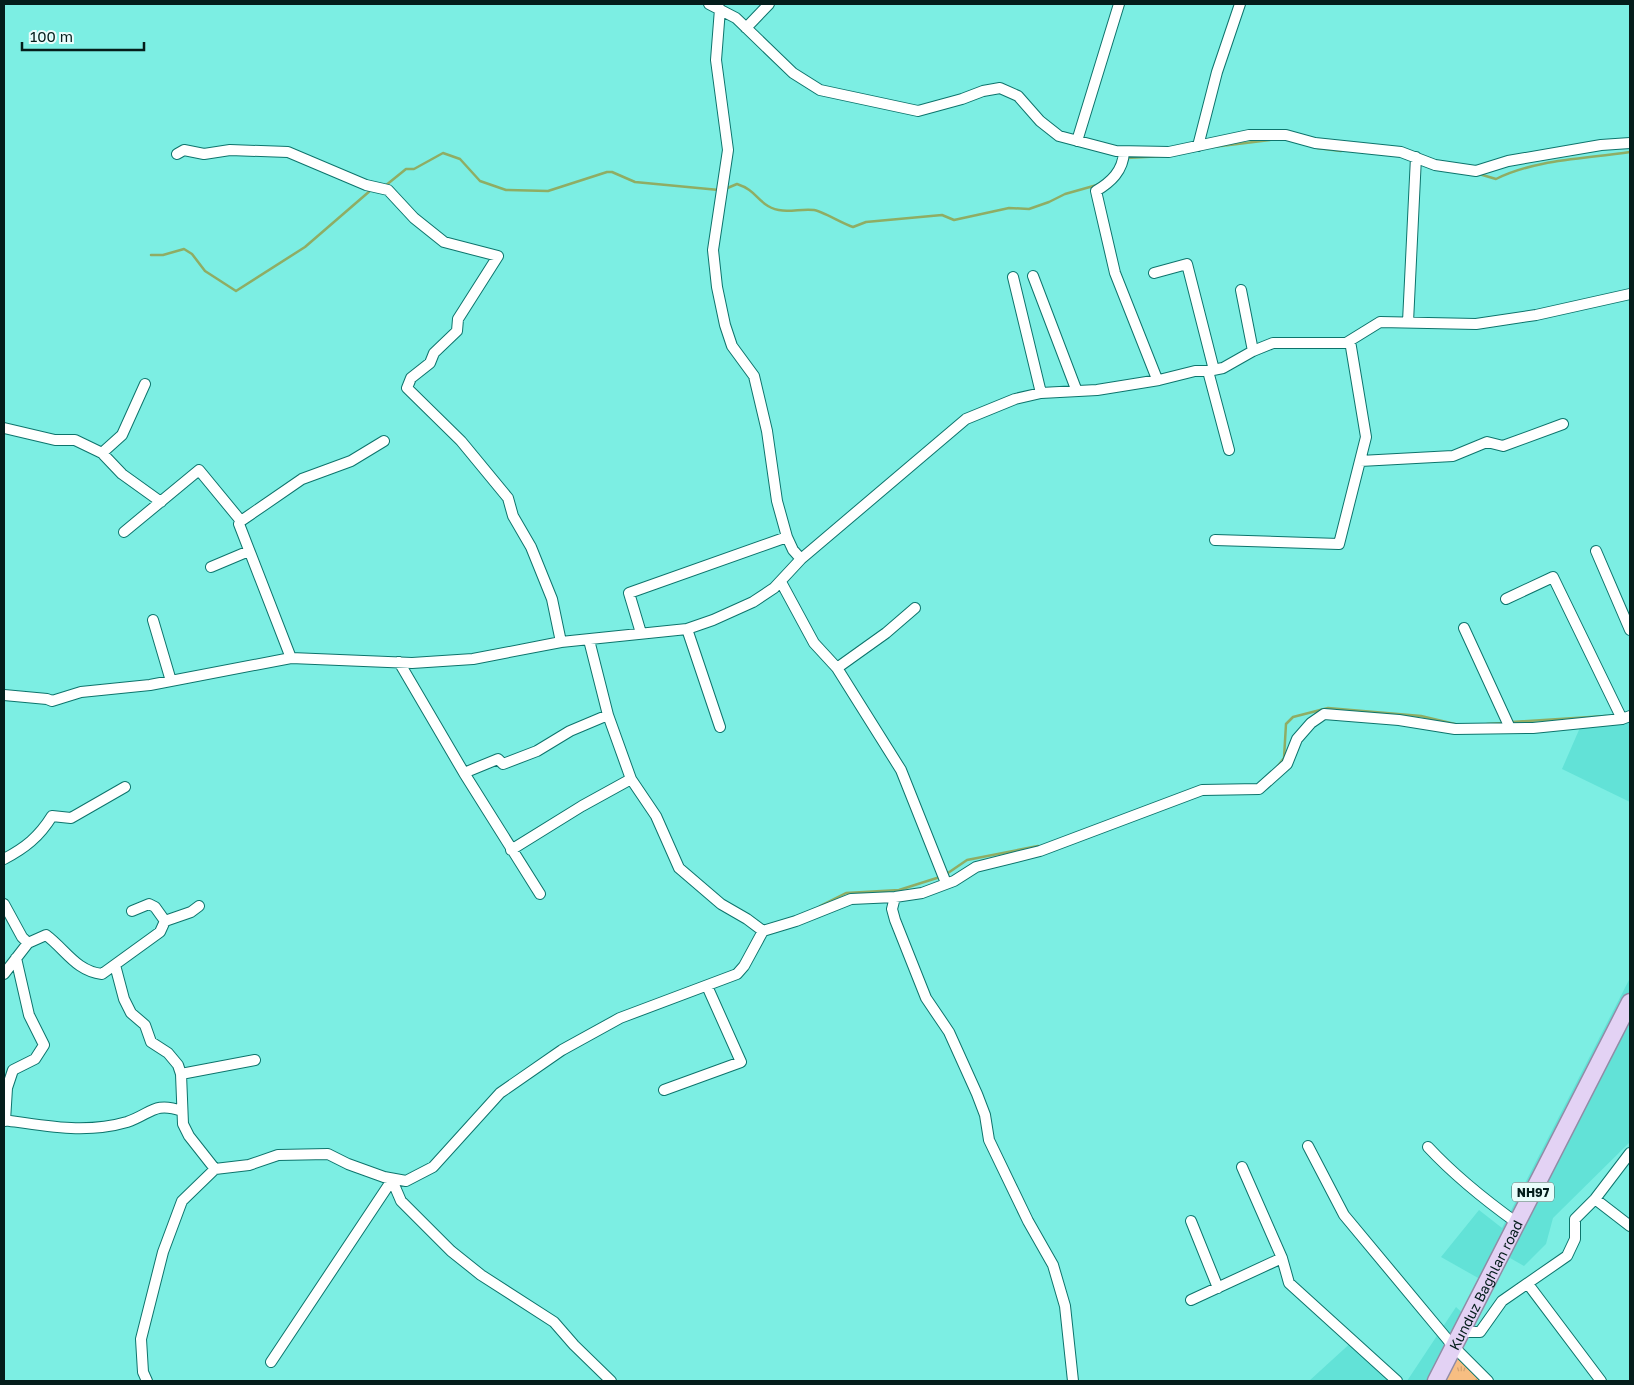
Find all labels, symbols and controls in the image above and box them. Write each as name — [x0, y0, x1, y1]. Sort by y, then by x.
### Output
scale bar — [22, 20, 145, 52]
text: 100 m — [30, 27, 73, 45]
road number: NH97 — [1512, 1182, 1554, 1202]
street label: Kunduz Baghlan road — [1445, 1217, 1525, 1353]

